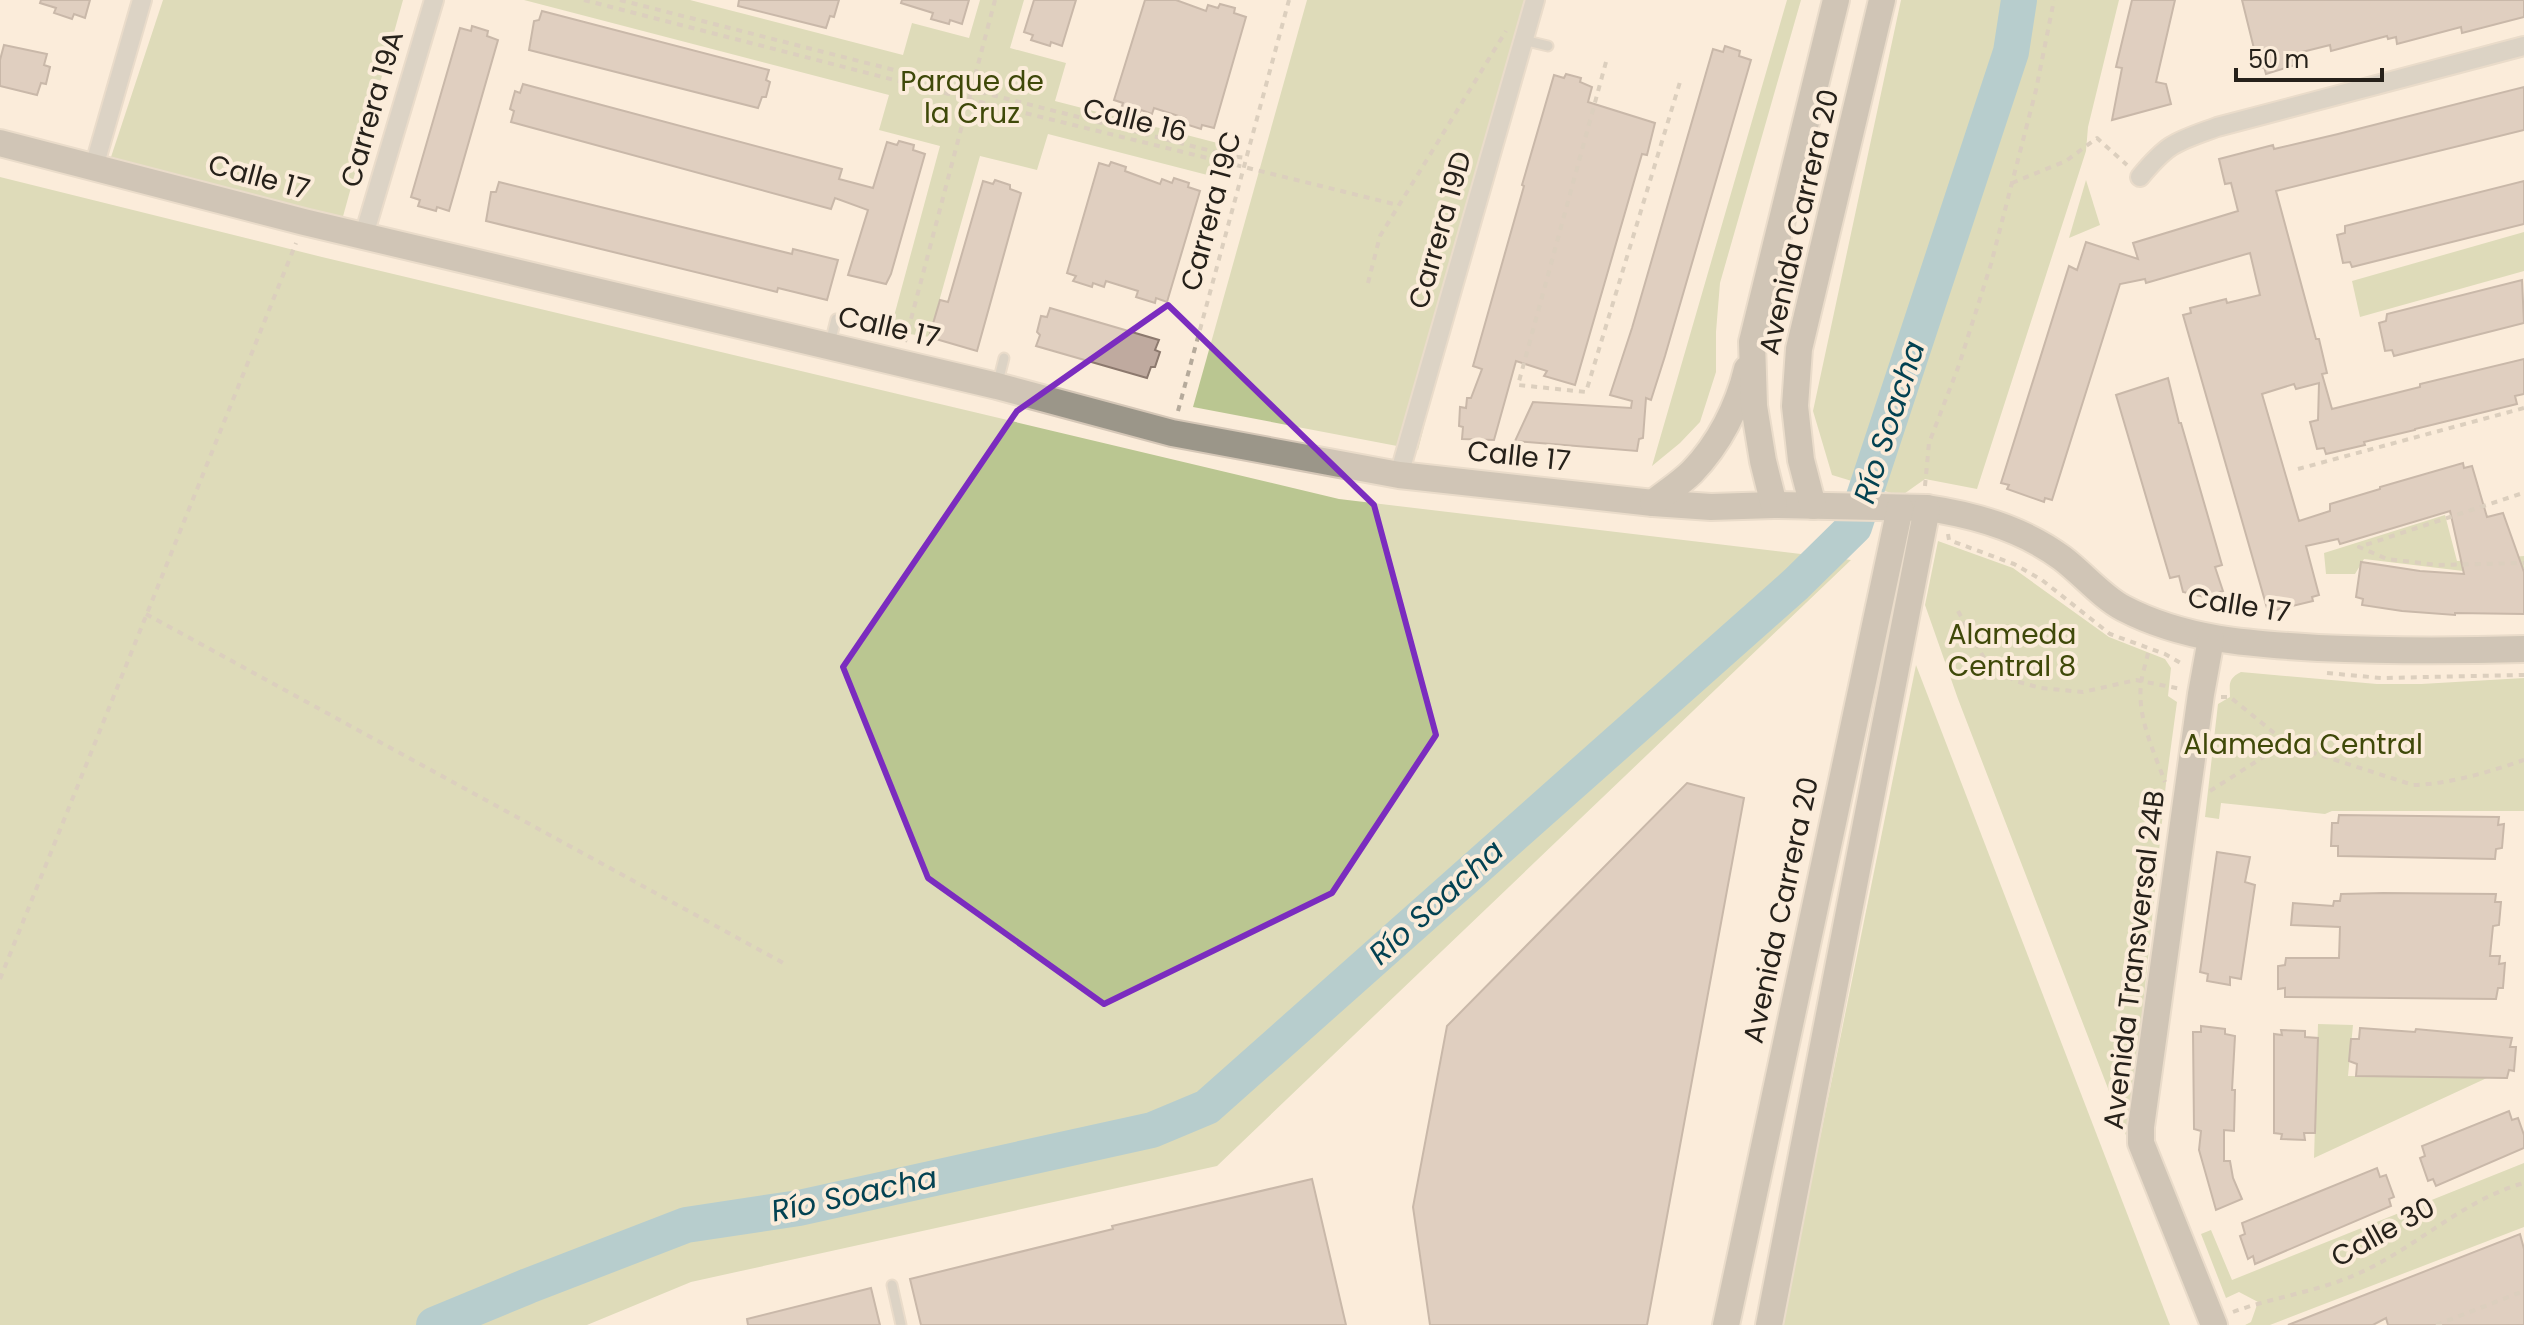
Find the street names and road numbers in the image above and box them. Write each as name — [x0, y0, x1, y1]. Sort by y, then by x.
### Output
street label: Carrera 19A — [331, 26, 413, 192]
street label: Avenida Carrera 20 — [1749, 85, 1849, 359]
street label: Calle 16 — [1079, 88, 1191, 152]
street label: Carrera 19C — [1171, 127, 1251, 295]
street label: Calle 17 — [204, 145, 314, 209]
street label: Carrera 19D — [1399, 147, 1481, 313]
street label: Calle 17 — [834, 296, 944, 358]
street label: Calle 17 — [1466, 431, 1572, 481]
street label: Calle 17 — [2185, 578, 2293, 632]
street label: Avenida Carrera 20 — [1734, 773, 1828, 1047]
street label: Avenida Transversal 24B — [2094, 788, 2174, 1132]
street label: Calle 30 — [2324, 1187, 2442, 1277]

